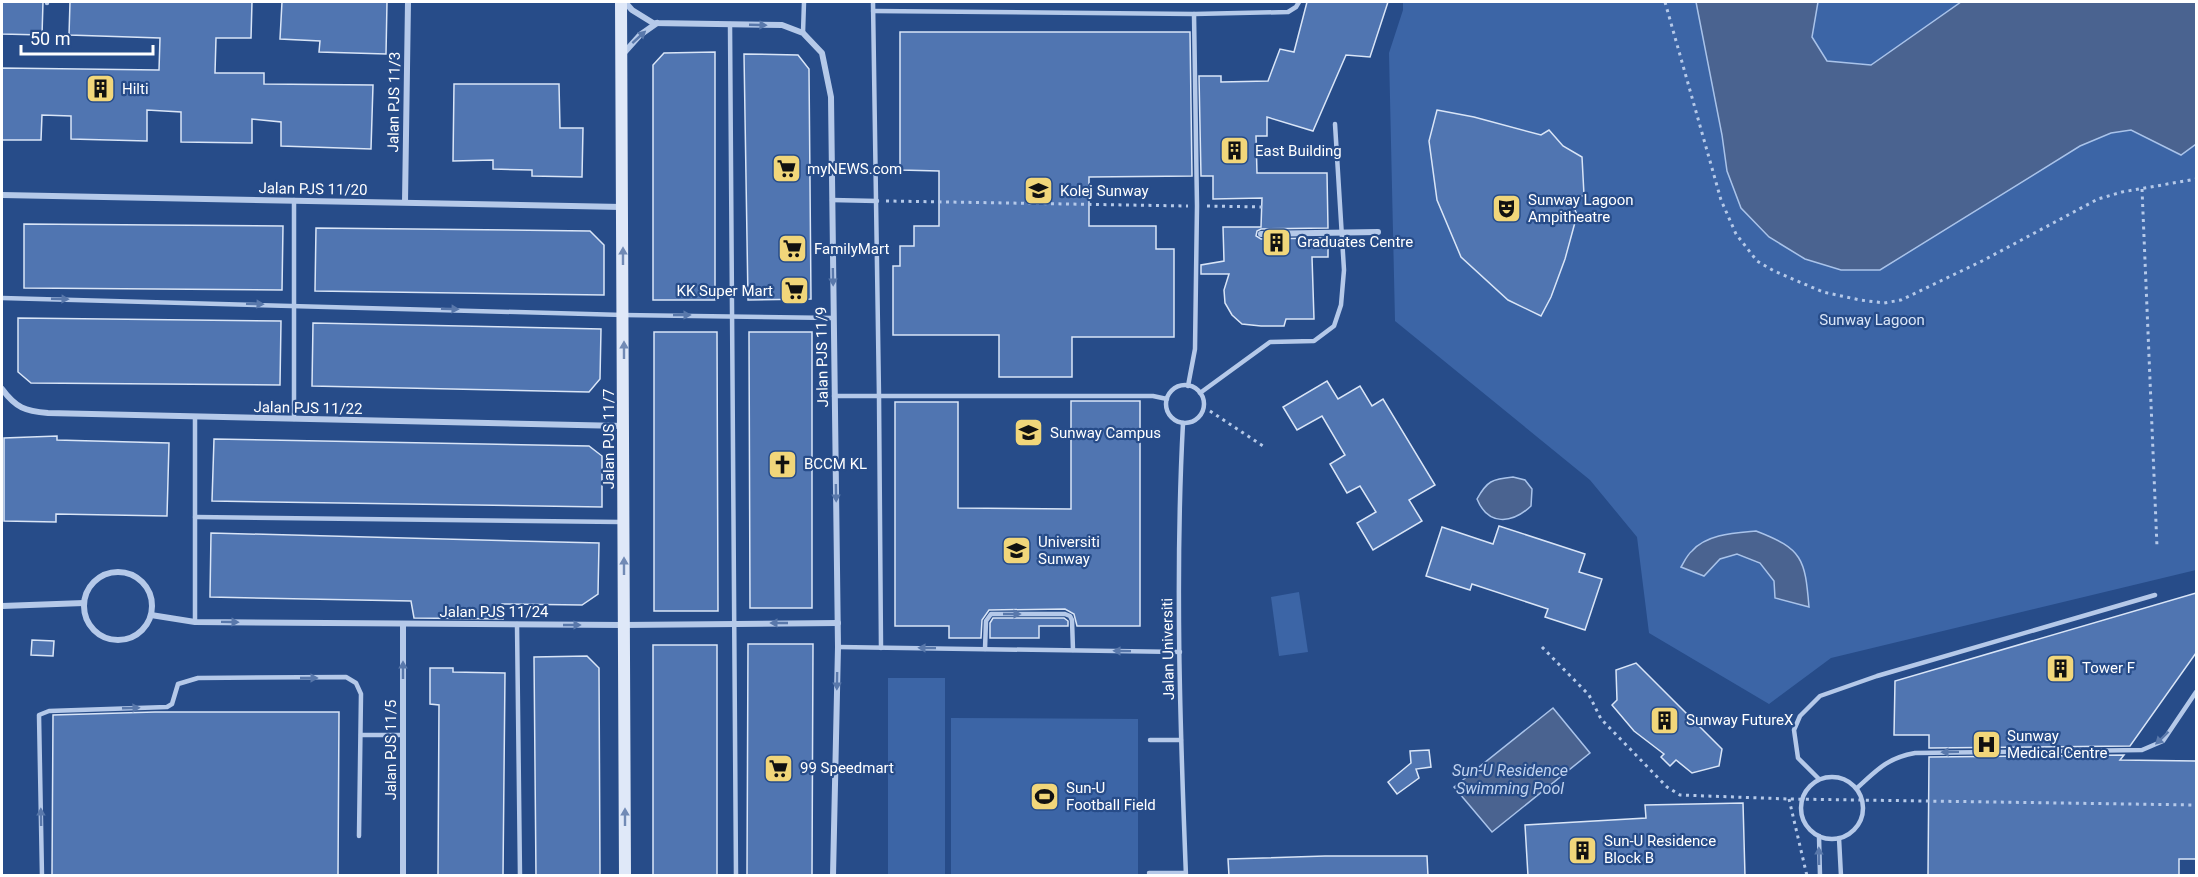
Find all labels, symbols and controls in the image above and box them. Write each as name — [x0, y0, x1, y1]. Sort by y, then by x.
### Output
scale bar — [21, 18, 153, 56]
one-way arrow — [748, 20, 767, 29]
text: 50 m — [30, 28, 70, 49]
one-way arrow — [631, 31, 646, 44]
street label: Jalan PJS 11/3 — [384, 52, 404, 152]
building icon: Hilti — [85, 73, 117, 105]
place label: Hilti — [122, 80, 149, 98]
building icon: East Building — [1218, 135, 1250, 167]
place label: East Building — [1255, 142, 1342, 160]
supermarket icon: myNEWS.com — [770, 153, 802, 185]
place label: myNEWS.com — [807, 160, 902, 178]
school or university icon: Kolej Sunway — [1023, 175, 1055, 207]
street label: Jalan PJS 11/20 — [258, 179, 368, 199]
place label: Kolej Sunway — [1060, 182, 1149, 200]
place label: Sunway Lagoon Ampitheatre — [1528, 191, 1634, 226]
theatre icon: Sunway Lagoon Ampitheatre — [1491, 193, 1523, 225]
building icon: Graduates Centre — [1260, 226, 1292, 258]
supermarket icon: FamilyMart — [777, 233, 809, 265]
place label: Graduates Centre — [1297, 233, 1413, 251]
place label: FamilyMart — [814, 240, 889, 258]
one-way arrow — [618, 247, 628, 266]
one-way arrow — [828, 268, 838, 287]
supermarket icon: KK Super Mart — [778, 275, 810, 307]
place label: KK Super Mart — [676, 282, 773, 300]
one-way arrow — [50, 294, 69, 304]
one-way arrow — [245, 300, 264, 309]
one-way arrow — [440, 305, 459, 314]
street label: Jalan PJS 11/9 — [812, 307, 832, 407]
one-way arrow — [672, 310, 691, 320]
park label: Sunway Lagoon — [1819, 311, 1925, 329]
one-way arrow — [619, 341, 629, 360]
street label: Jalan PJS 11/7 — [600, 389, 618, 489]
street label: Jalan PJS 11/22 — [253, 398, 363, 418]
school or university icon: Sunway Campus — [1013, 417, 1045, 449]
place label: Sunway Campus — [1050, 424, 1161, 442]
church icon: BCCM KL — [767, 448, 799, 480]
place label: BCCM KL — [804, 455, 867, 473]
one-way arrow — [831, 484, 840, 503]
place label: Universiti Sunway — [1038, 533, 1100, 568]
school or university icon: Universiti Sunway — [1001, 535, 1033, 567]
one-way arrow — [619, 557, 629, 576]
street label: Jalan Universiti — [1158, 598, 1178, 700]
street label: Jalan PJS 11/24 — [439, 603, 549, 621]
one-way arrow — [1003, 609, 1022, 619]
one-way arrow — [220, 618, 239, 627]
one-way arrow — [770, 618, 789, 628]
one-way arrow — [562, 620, 581, 630]
one-way arrow — [917, 643, 936, 653]
one-way arrow — [1112, 646, 1131, 656]
building icon: Tower F — [2045, 652, 2077, 684]
place label: Tower F — [2082, 659, 2135, 677]
one-way arrow — [398, 661, 408, 680]
one-way arrow — [833, 672, 842, 691]
one-way arrow — [300, 673, 319, 682]
street label: Jalan PJS 11/5 — [382, 700, 400, 800]
one-way arrow — [122, 704, 141, 713]
building icon: Sunway FutureX — [1649, 704, 1681, 736]
place label: Sunway FutureX — [1686, 711, 1794, 729]
place label: Sunway Medical Centre — [2007, 727, 2107, 762]
hospital icon: Sunway Medical Centre — [1970, 729, 2002, 761]
one-way arrow — [2155, 731, 2170, 745]
one-way arrow — [1941, 748, 1960, 757]
supermarket icon: 99 Speedmart — [763, 752, 795, 784]
place label: 99 Speedmart — [800, 759, 894, 777]
water label: Sun-U Residence Swimming Pool — [1452, 761, 1568, 798]
place label: Sun-U Football Field — [1066, 779, 1156, 814]
sports icon: Sun-U Football Field — [1029, 781, 1061, 813]
one-way arrow — [36, 808, 46, 827]
one-way arrow — [620, 808, 630, 827]
place label: Sun-U Residence Block B — [1604, 832, 1716, 867]
building icon: Sun-U Residence Block B — [1567, 834, 1599, 866]
one-way arrow — [1814, 846, 1824, 865]

